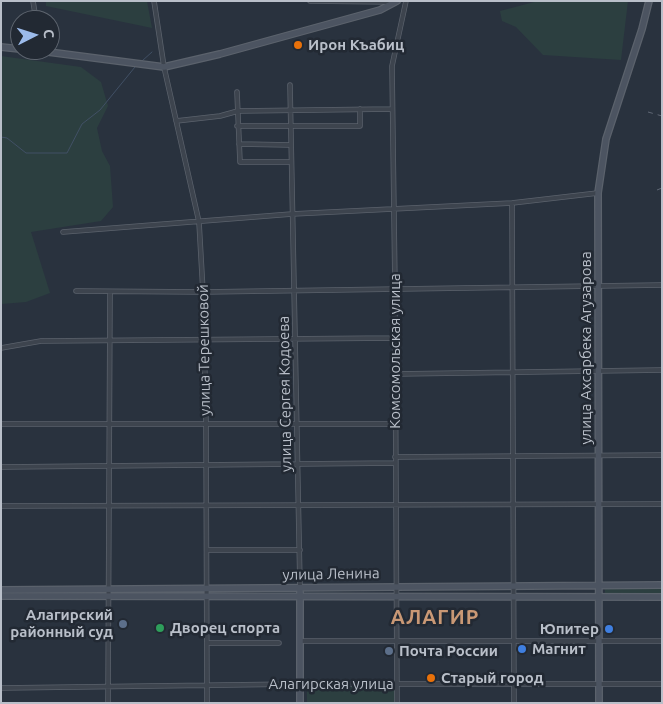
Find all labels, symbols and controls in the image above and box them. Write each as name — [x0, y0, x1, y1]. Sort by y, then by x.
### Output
north arrow — [10, 10, 60, 60]
text: С — [41, 29, 57, 39]
place label: Ирон Къабиц — [308, 36, 404, 54]
marker: Ирон Къабиц — [292, 39, 304, 51]
street label: улица Ахсарбека Агузарова — [577, 251, 595, 445]
street label: Комсомольская улица — [386, 273, 404, 429]
street label: улица Терешковой — [194, 284, 214, 416]
street label: улица Сергея Кодоева — [275, 316, 295, 472]
street label: улица Ленина — [282, 564, 380, 584]
district label: АЛАГИР — [390, 605, 480, 629]
place label: Алагирский районный суд — [10, 606, 113, 641]
marker: Алагирский районный суд — [117, 618, 129, 630]
place label: Дворец спорта — [170, 619, 280, 637]
place label: Юпитер — [540, 620, 599, 638]
marker: Дворец спорта — [154, 622, 166, 634]
marker: Юпитер — [603, 623, 615, 635]
place label: Магнит — [532, 640, 586, 658]
place label: Почта России — [399, 642, 498, 660]
marker: Магнит — [516, 643, 528, 655]
marker: Почта России — [383, 645, 395, 657]
place label: Старый город — [441, 669, 543, 687]
marker: Старый город — [425, 672, 437, 684]
street label: Алагирская улица — [268, 675, 394, 693]

